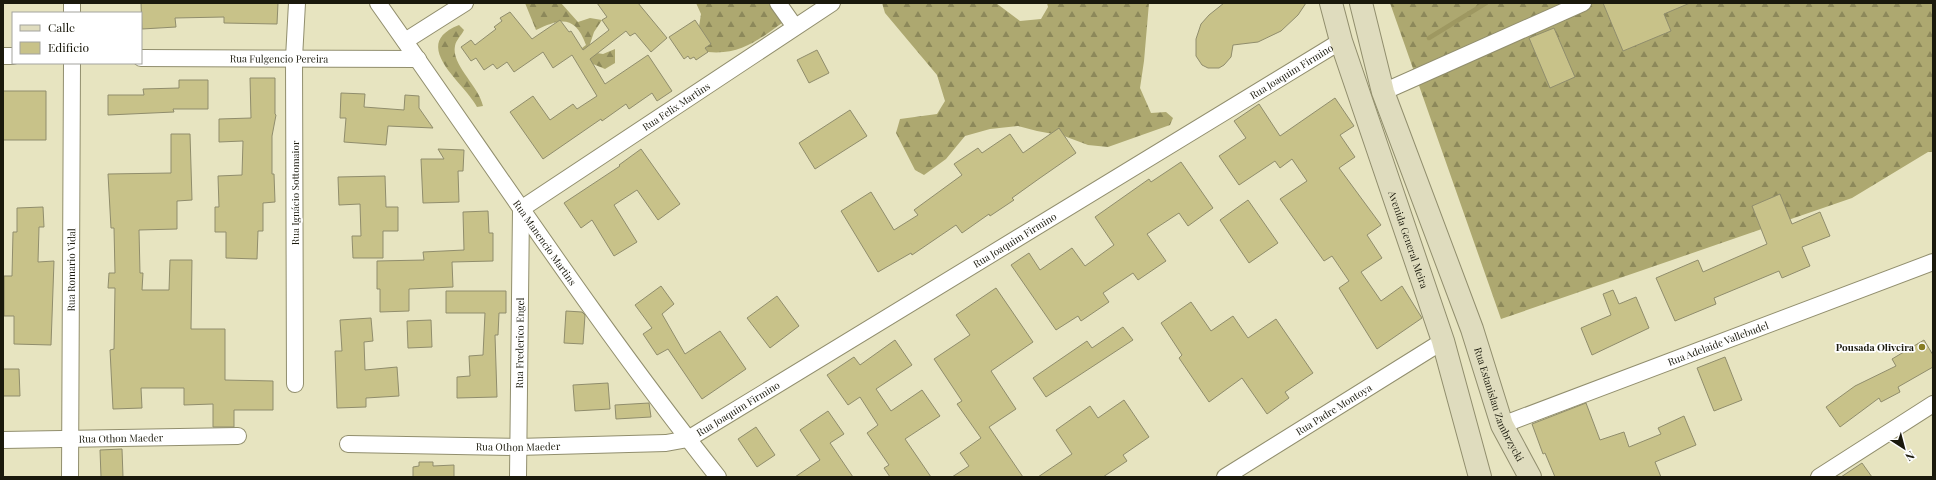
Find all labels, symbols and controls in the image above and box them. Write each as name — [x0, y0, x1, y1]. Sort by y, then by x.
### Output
legend — [12, 12, 142, 64]
text: Calle — [48, 19, 75, 35]
text: Edificio — [48, 39, 90, 55]
street label: Rua Joaquim Firmino — [1247, 40, 1336, 102]
street label: Rua Fulgencio Pereira — [230, 51, 328, 66]
street label: Rua Felix Martins — [639, 79, 713, 134]
street label: Rua Ignácio Sottomaior — [288, 140, 302, 245]
street label: Avenida General Meira — [1385, 188, 1432, 290]
street label: Rua Manencio Martins — [510, 197, 580, 288]
street label: Rua Joaquim Firmino — [970, 209, 1059, 271]
street label: Rua Romario Vidal — [64, 228, 78, 312]
street label: Rua Frederico Engel — [512, 297, 527, 389]
street label: Rua Adelaide Vallebudel — [1666, 318, 1771, 369]
place label: Pousada Oliveira — [1836, 340, 1915, 354]
marker: Pousada Oliveira — [1917, 342, 1927, 352]
street label: Rua Estanislau Zambrzycki — [1471, 346, 1527, 464]
street label: Rua Joaquim Firmino — [694, 377, 783, 439]
street label: Rua Padre Montoya — [1293, 380, 1374, 438]
north arrow — [1884, 428, 1924, 468]
street label: Rua Othon Maeder — [79, 430, 164, 446]
street label: Rua Othon Maeder — [476, 439, 561, 454]
text: N — [1903, 448, 1918, 465]

